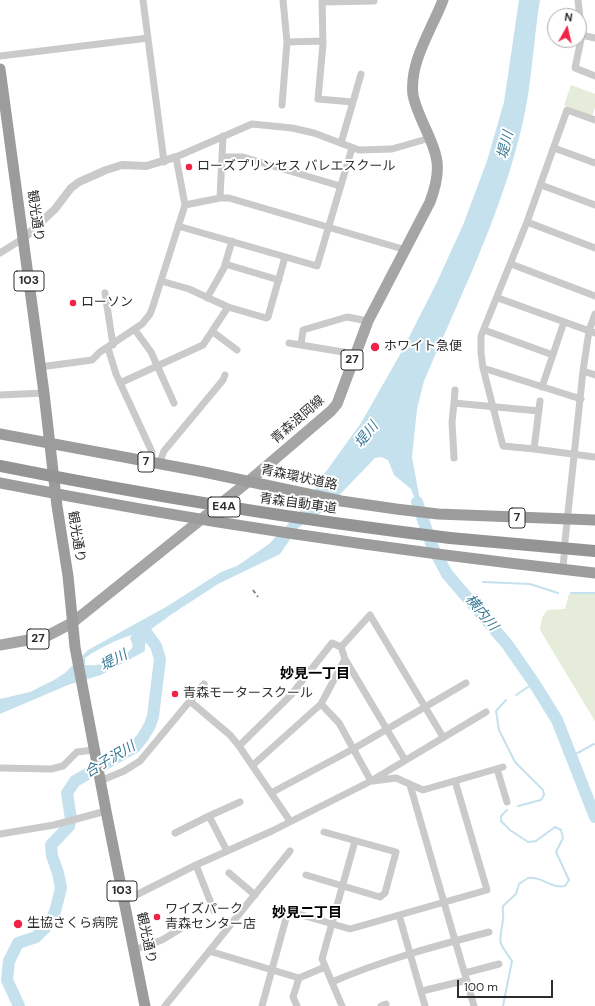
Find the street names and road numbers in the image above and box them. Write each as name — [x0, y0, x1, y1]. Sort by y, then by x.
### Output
street label: 観光通り — [24, 189, 46, 243]
road number: 103 — [14, 271, 44, 291]
road number: 27 — [341, 350, 363, 370]
street label: 青森浪岡線 — [268, 393, 328, 447]
road number: 7 — [138, 452, 154, 472]
street label: 青森環状道路 — [259, 462, 339, 494]
street label: 青森自動車道 — [258, 491, 338, 517]
road number: E4A — [208, 497, 240, 517]
road number: 7 — [509, 508, 525, 528]
street label: 観光通り — [64, 510, 88, 564]
road number: 27 — [27, 629, 49, 649]
road number: 103 — [107, 881, 137, 901]
street label: 観光通り — [133, 911, 159, 965]

